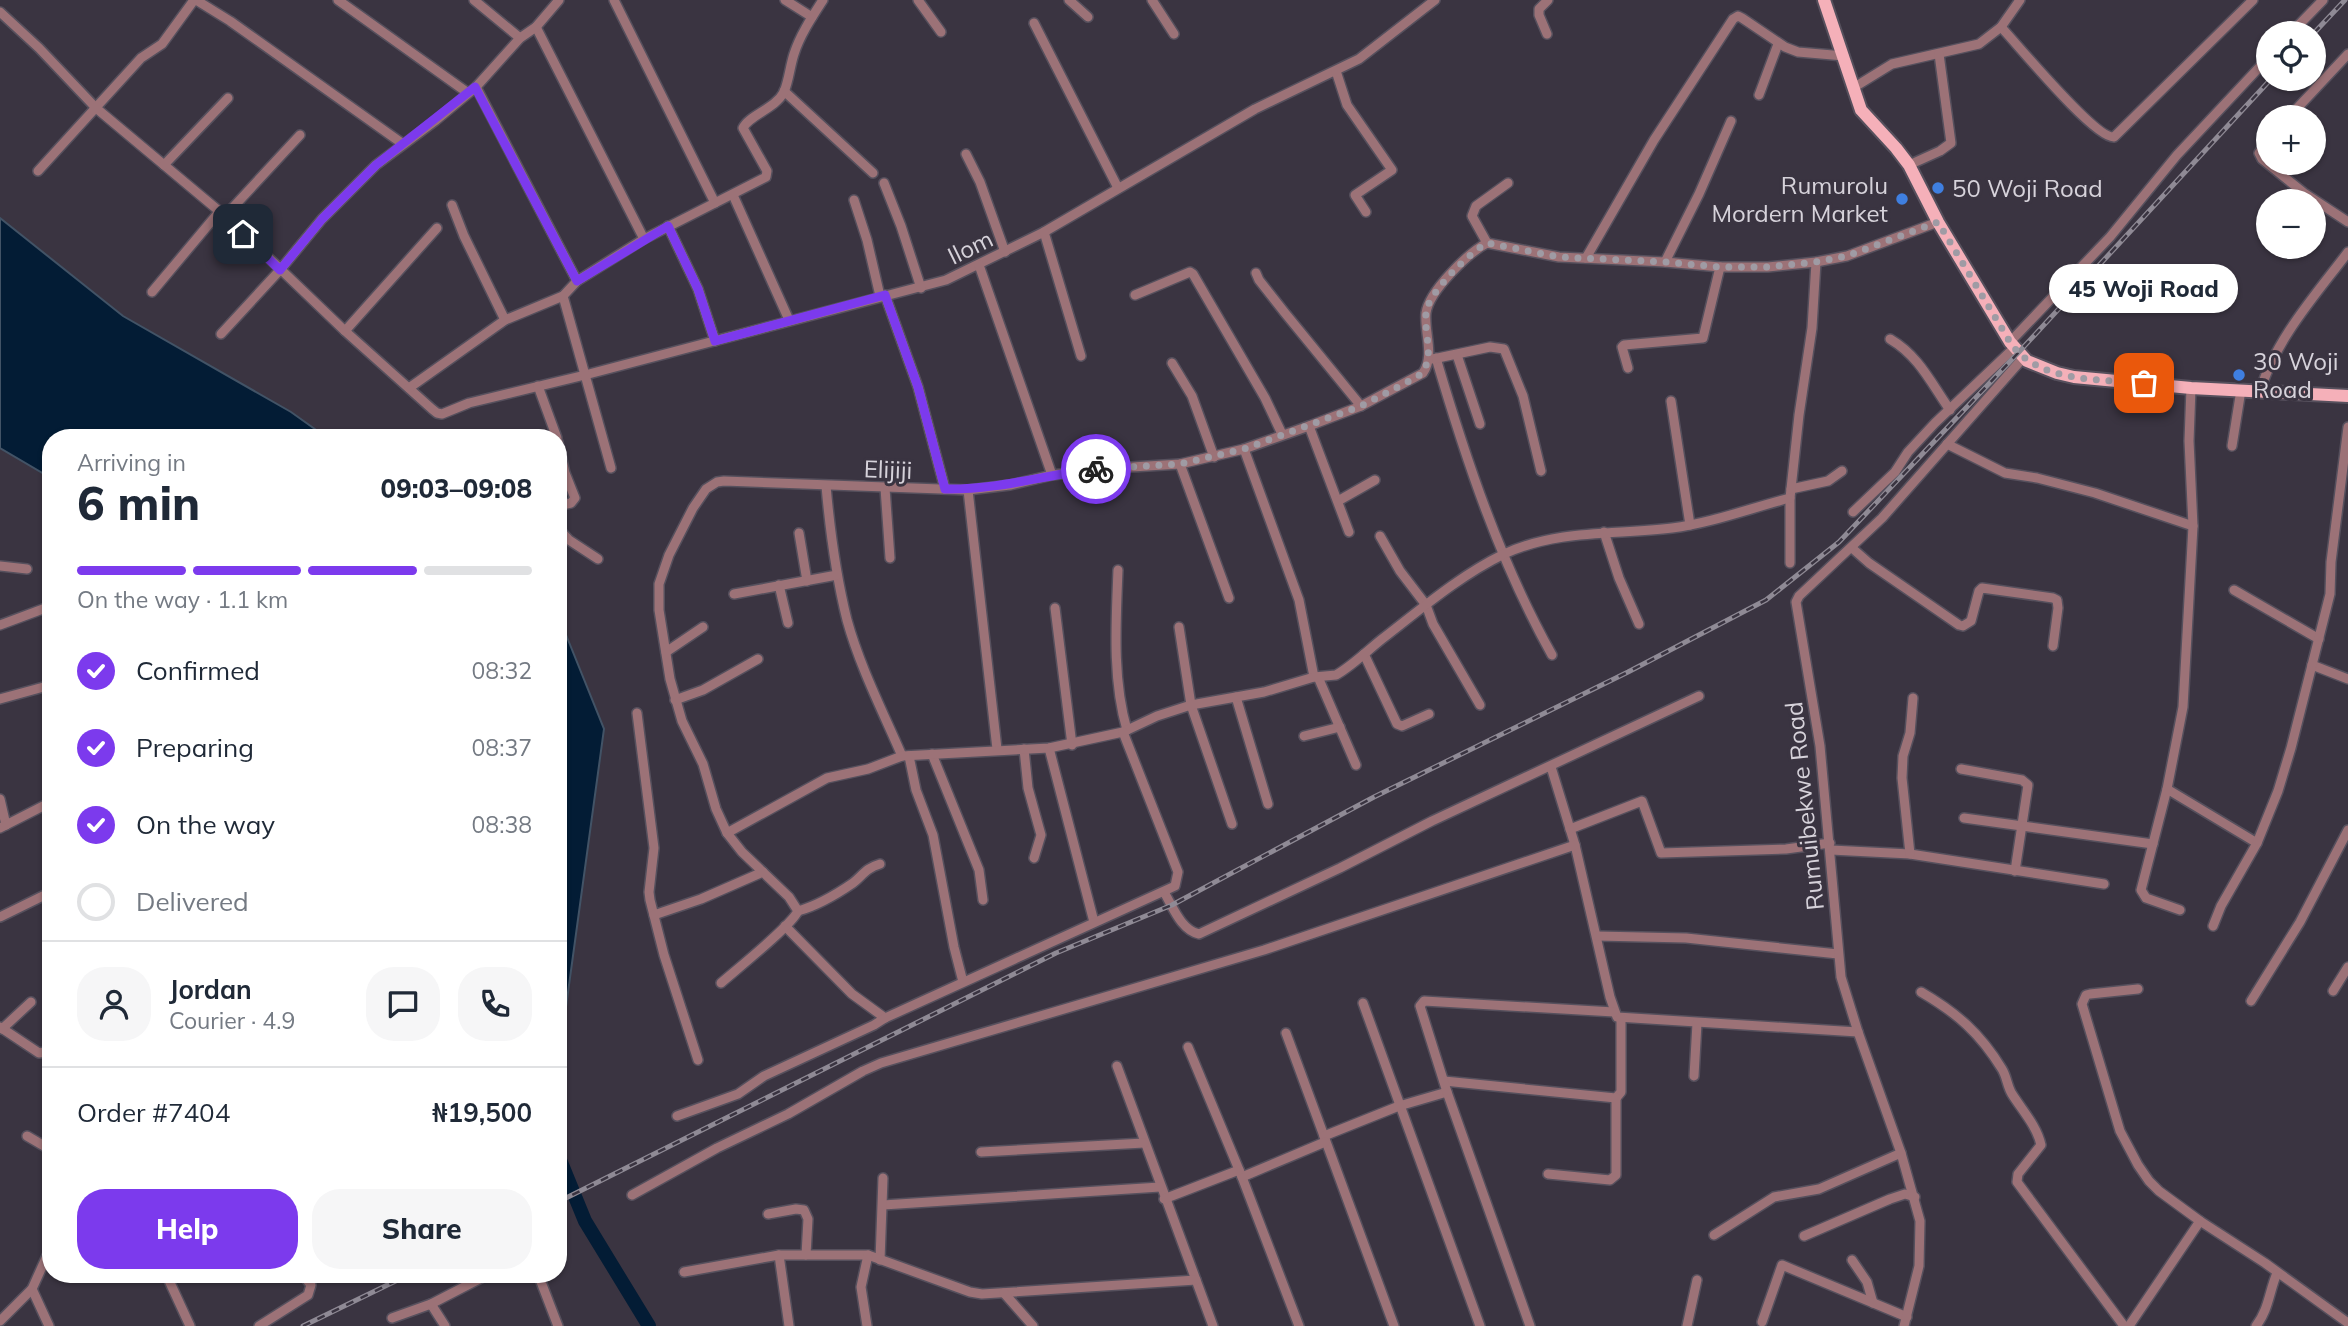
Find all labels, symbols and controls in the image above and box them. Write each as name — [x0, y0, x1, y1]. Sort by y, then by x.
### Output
map controls — [2256, 21, 2326, 259]
button: locate — [2256, 21, 2326, 91]
button: + — [2256, 105, 2326, 175]
place label: Rumurolu Mordern Market — [1711, 170, 1888, 228]
place label: 50 Woji Road — [1952, 173, 2103, 203]
marker: 50 Woji Road — [1930, 180, 1946, 196]
button: − — [2256, 189, 2326, 259]
marker: Rumurolu Mordern Market — [1894, 191, 1910, 207]
pin — [213, 204, 273, 264]
icon: home — [224, 215, 262, 253]
street label: Ilom — [942, 223, 998, 271]
callout: 45 Woji Road — [2050, 264, 2238, 313]
text: 45 Woji Road — [2068, 274, 2219, 303]
place label: 30 Woji Road — [2253, 346, 2338, 404]
pin — [2114, 353, 2174, 413]
icon: bag — [2125, 364, 2163, 402]
marker: 30 Woji Road — [2231, 367, 2247, 383]
courier — [1061, 434, 1131, 504]
text: Arriving in — [77, 448, 186, 477]
icon: bike — [1077, 450, 1115, 488]
street label: Elijiji — [863, 453, 913, 485]
text: 09:03–09:08 — [381, 472, 532, 505]
text: 6 min — [77, 474, 200, 532]
text: On the way · 1.1 km — [77, 585, 288, 614]
icon: check — [77, 652, 115, 690]
text: Confirmed — [136, 654, 260, 687]
text: 08:32 — [472, 656, 532, 685]
street label: Rumuibekwe Road — [1778, 700, 1830, 912]
icon: check — [77, 729, 115, 767]
text: Preparing — [136, 731, 254, 764]
text: 08:37 — [472, 733, 532, 762]
icon: check — [77, 806, 115, 844]
text: On the way — [136, 808, 275, 841]
text: 08:38 — [472, 810, 532, 839]
text: Delivered — [136, 885, 249, 918]
button: person — [77, 967, 151, 1041]
button: chat — [366, 967, 440, 1041]
button: phone — [458, 967, 532, 1041]
text: Jordan — [169, 973, 252, 1006]
text: Courier · 4.9 — [169, 1006, 295, 1035]
text: Order #7404 — [77, 1096, 230, 1129]
text: ₦19,500 — [432, 1096, 532, 1129]
button: Help — [77, 1189, 298, 1269]
button: Share — [312, 1189, 532, 1269]

